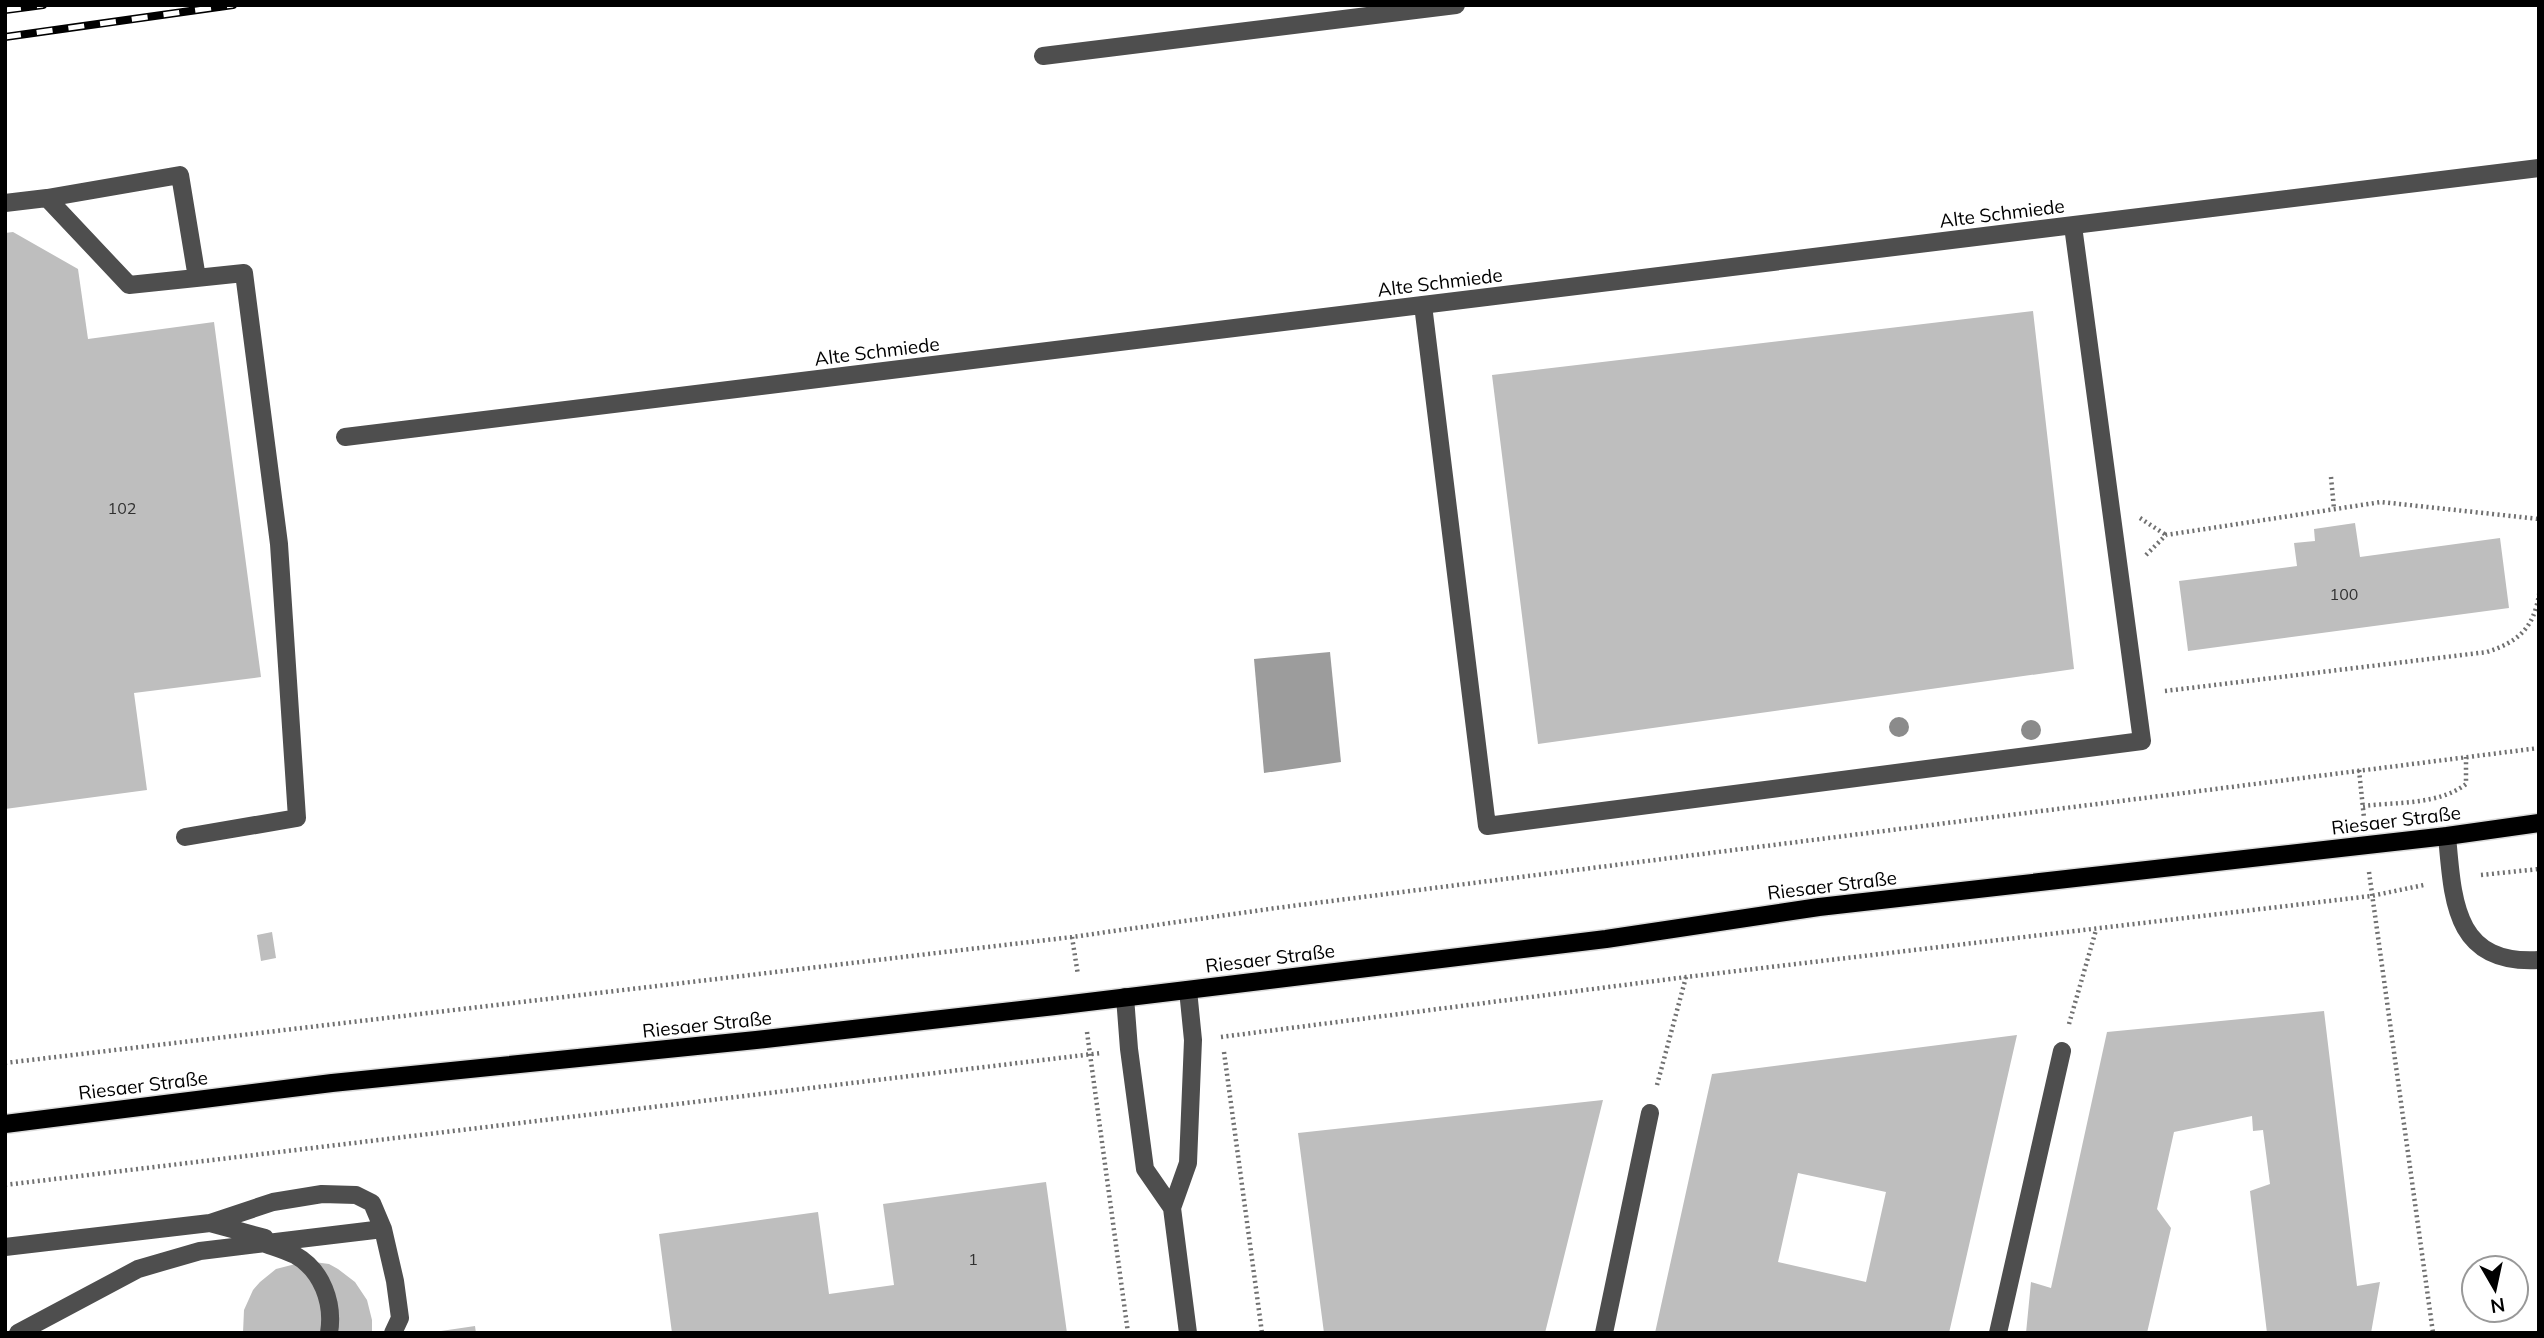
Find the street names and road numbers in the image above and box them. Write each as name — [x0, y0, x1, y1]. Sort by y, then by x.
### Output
street label: Alte Schmiede — [1938, 193, 2066, 233]
street label: Alte Schmiede — [1376, 262, 1504, 302]
street label: Alte Schmiede — [813, 331, 941, 371]
street label: Riesaer Straße — [2330, 800, 2462, 840]
street label: Riesaer Straße — [1766, 865, 1898, 905]
street label: Riesaer Straße — [1204, 938, 1336, 978]
street label: Riesaer Straße — [641, 1005, 773, 1043]
street label: Riesaer Straße — [77, 1065, 209, 1105]

